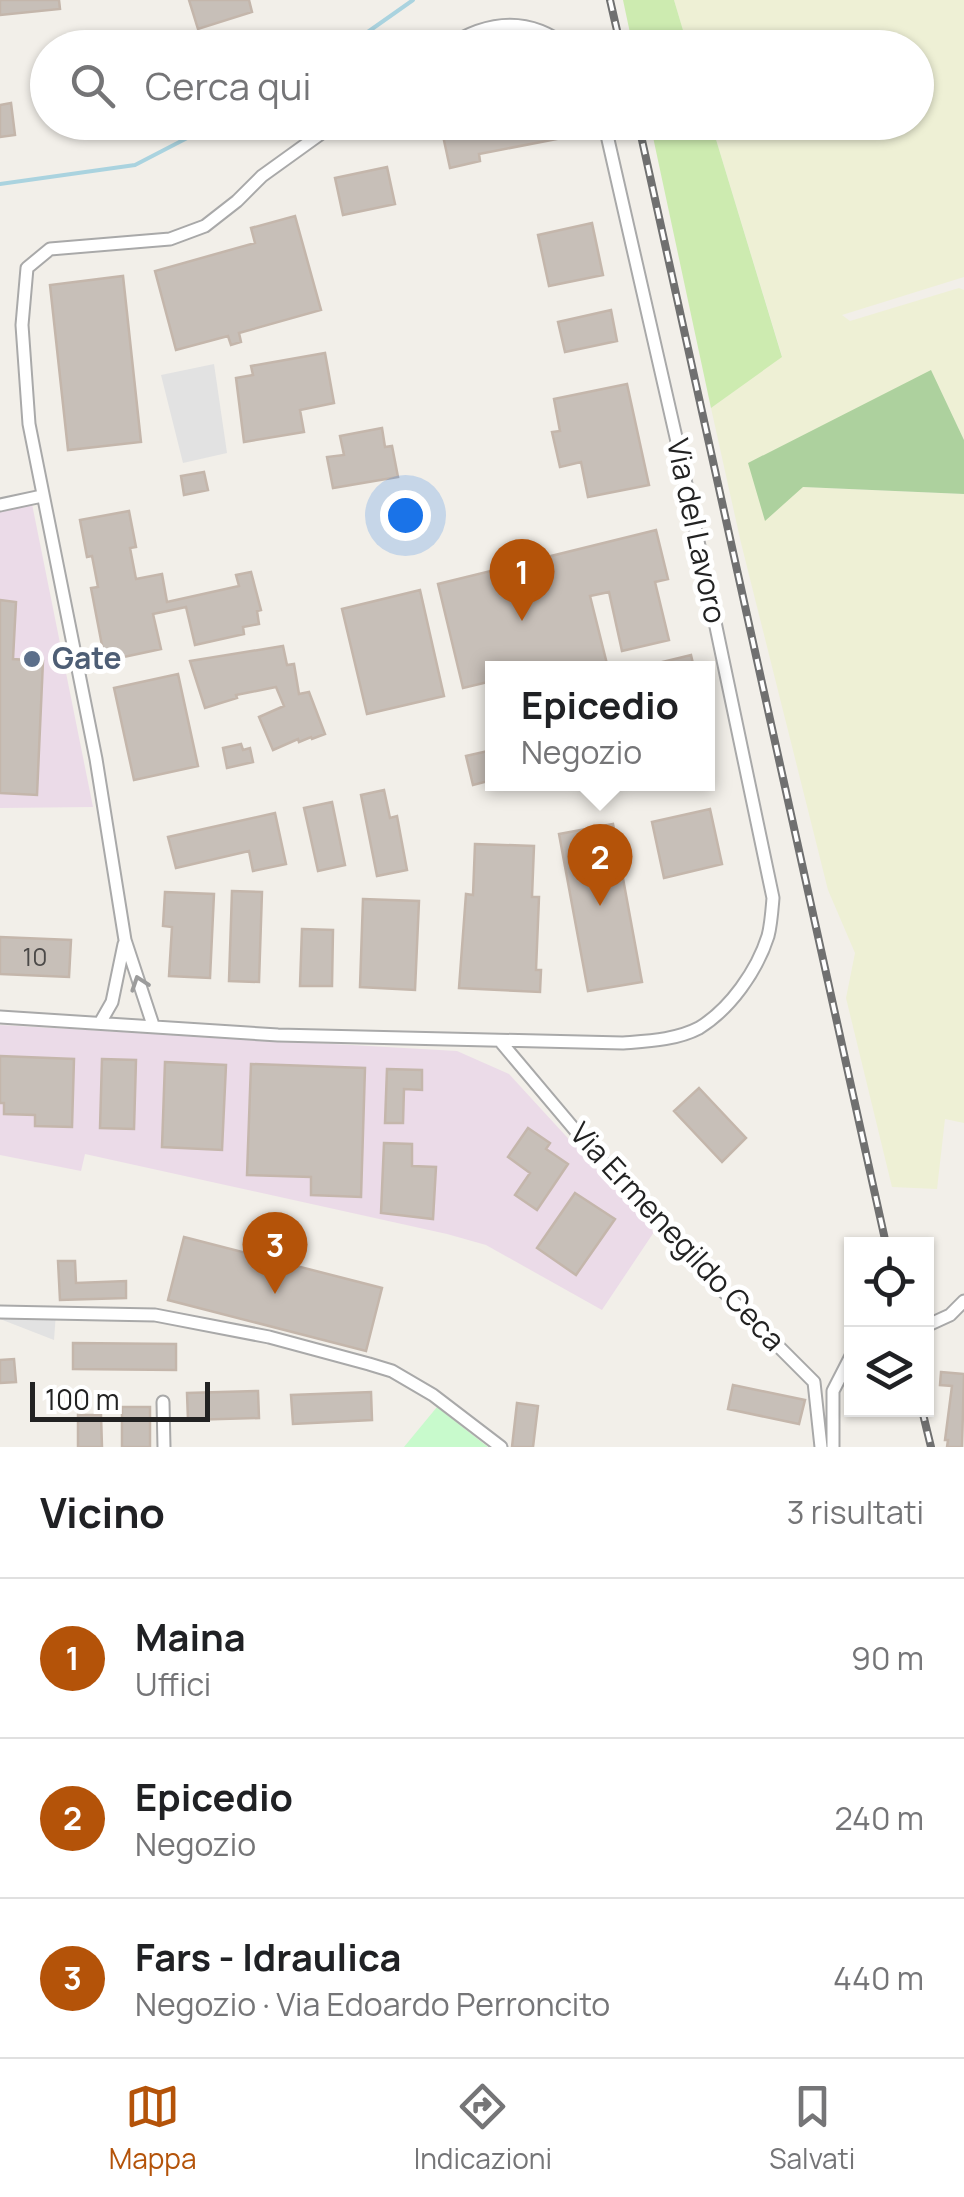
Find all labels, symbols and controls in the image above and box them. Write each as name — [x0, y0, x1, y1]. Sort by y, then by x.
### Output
search box — [30, 30, 934, 140]
icon: search — [65, 58, 120, 113]
text: Cerca qui — [145, 59, 311, 111]
street label: Via del Lavoro — [658, 435, 737, 627]
your location — [380, 490, 431, 541]
pin: 1 — [490, 538, 554, 621]
place label: Gate — [52, 637, 121, 678]
marker: Gate — [21, 648, 43, 670]
popup — [485, 661, 715, 791]
text: Epicedio — [521, 678, 679, 730]
text: Negozio — [521, 730, 642, 774]
pin: 2 — [568, 824, 632, 906]
house number: 10 — [22, 939, 48, 974]
one-way arrow — [130, 975, 151, 992]
street label: Via Ermenegildo Ceca — [561, 1113, 795, 1359]
pin: 3 — [242, 1212, 308, 1294]
map controls — [844, 1237, 934, 1417]
button: locate — [844, 1237, 934, 1327]
button: layers — [844, 1327, 934, 1417]
scale bar — [30, 1377, 210, 1422]
text: 100 m — [45, 1380, 119, 1418]
text: Vicino — [40, 1483, 165, 1541]
text: 3 risultati — [787, 1490, 924, 1534]
text: Maina — [135, 1610, 246, 1662]
text: 1 — [65, 1636, 80, 1680]
text: 90 m — [851, 1636, 924, 1680]
text: Uffici — [135, 1662, 211, 1706]
text: Epicedio — [135, 1770, 293, 1822]
text: 2 — [63, 1796, 82, 1840]
text: 240 m — [834, 1796, 924, 1840]
text: Negozio — [135, 1822, 256, 1866]
text: Fars - Idraulica — [135, 1930, 401, 1982]
text: 3 — [63, 1956, 82, 2000]
text: 440 m — [833, 1956, 924, 2000]
text: Negozio · Via Edoardo Perroncito — [135, 1982, 610, 2026]
tab: Mappa — [109, 2079, 196, 2177]
tab: Indicazioni — [414, 2079, 552, 2177]
tab: Salvati — [769, 2079, 855, 2177]

